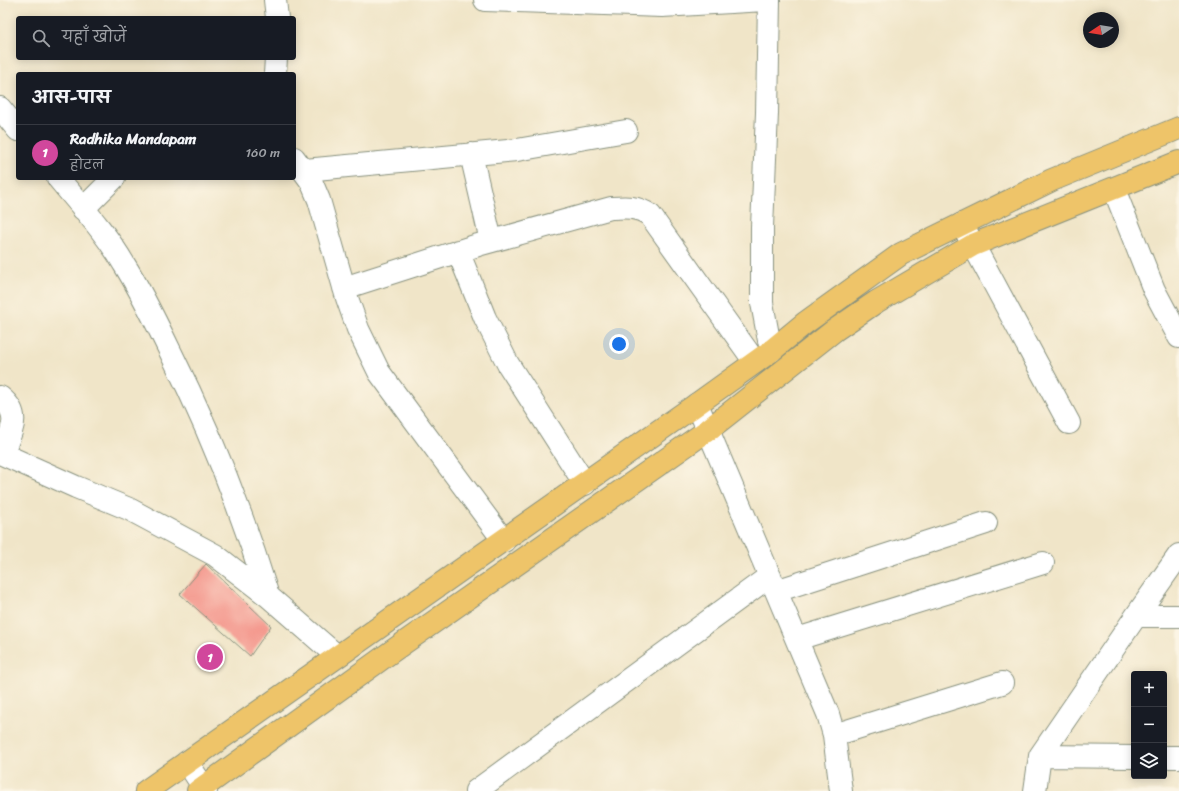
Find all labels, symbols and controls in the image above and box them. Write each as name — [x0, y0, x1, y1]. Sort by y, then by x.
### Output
north arrow — [1083, 12, 1119, 48]
search box — [16, 16, 296, 60]
text: यहाँ खोजें — [62, 24, 127, 50]
icon: search — [30, 27, 52, 49]
text: आस-पास — [32, 82, 111, 112]
text: Radhika Mandapam — [70, 126, 196, 152]
text: 1 — [42, 141, 48, 164]
text: 160 m — [245, 141, 280, 164]
text: होटल — [70, 153, 104, 176]
your location — [609, 334, 629, 354]
pin: 1 — [197, 642, 223, 672]
map controls — [1131, 671, 1167, 779]
button: + — [1131, 671, 1167, 707]
button: − — [1131, 707, 1167, 743]
button: layers — [1131, 743, 1167, 779]

